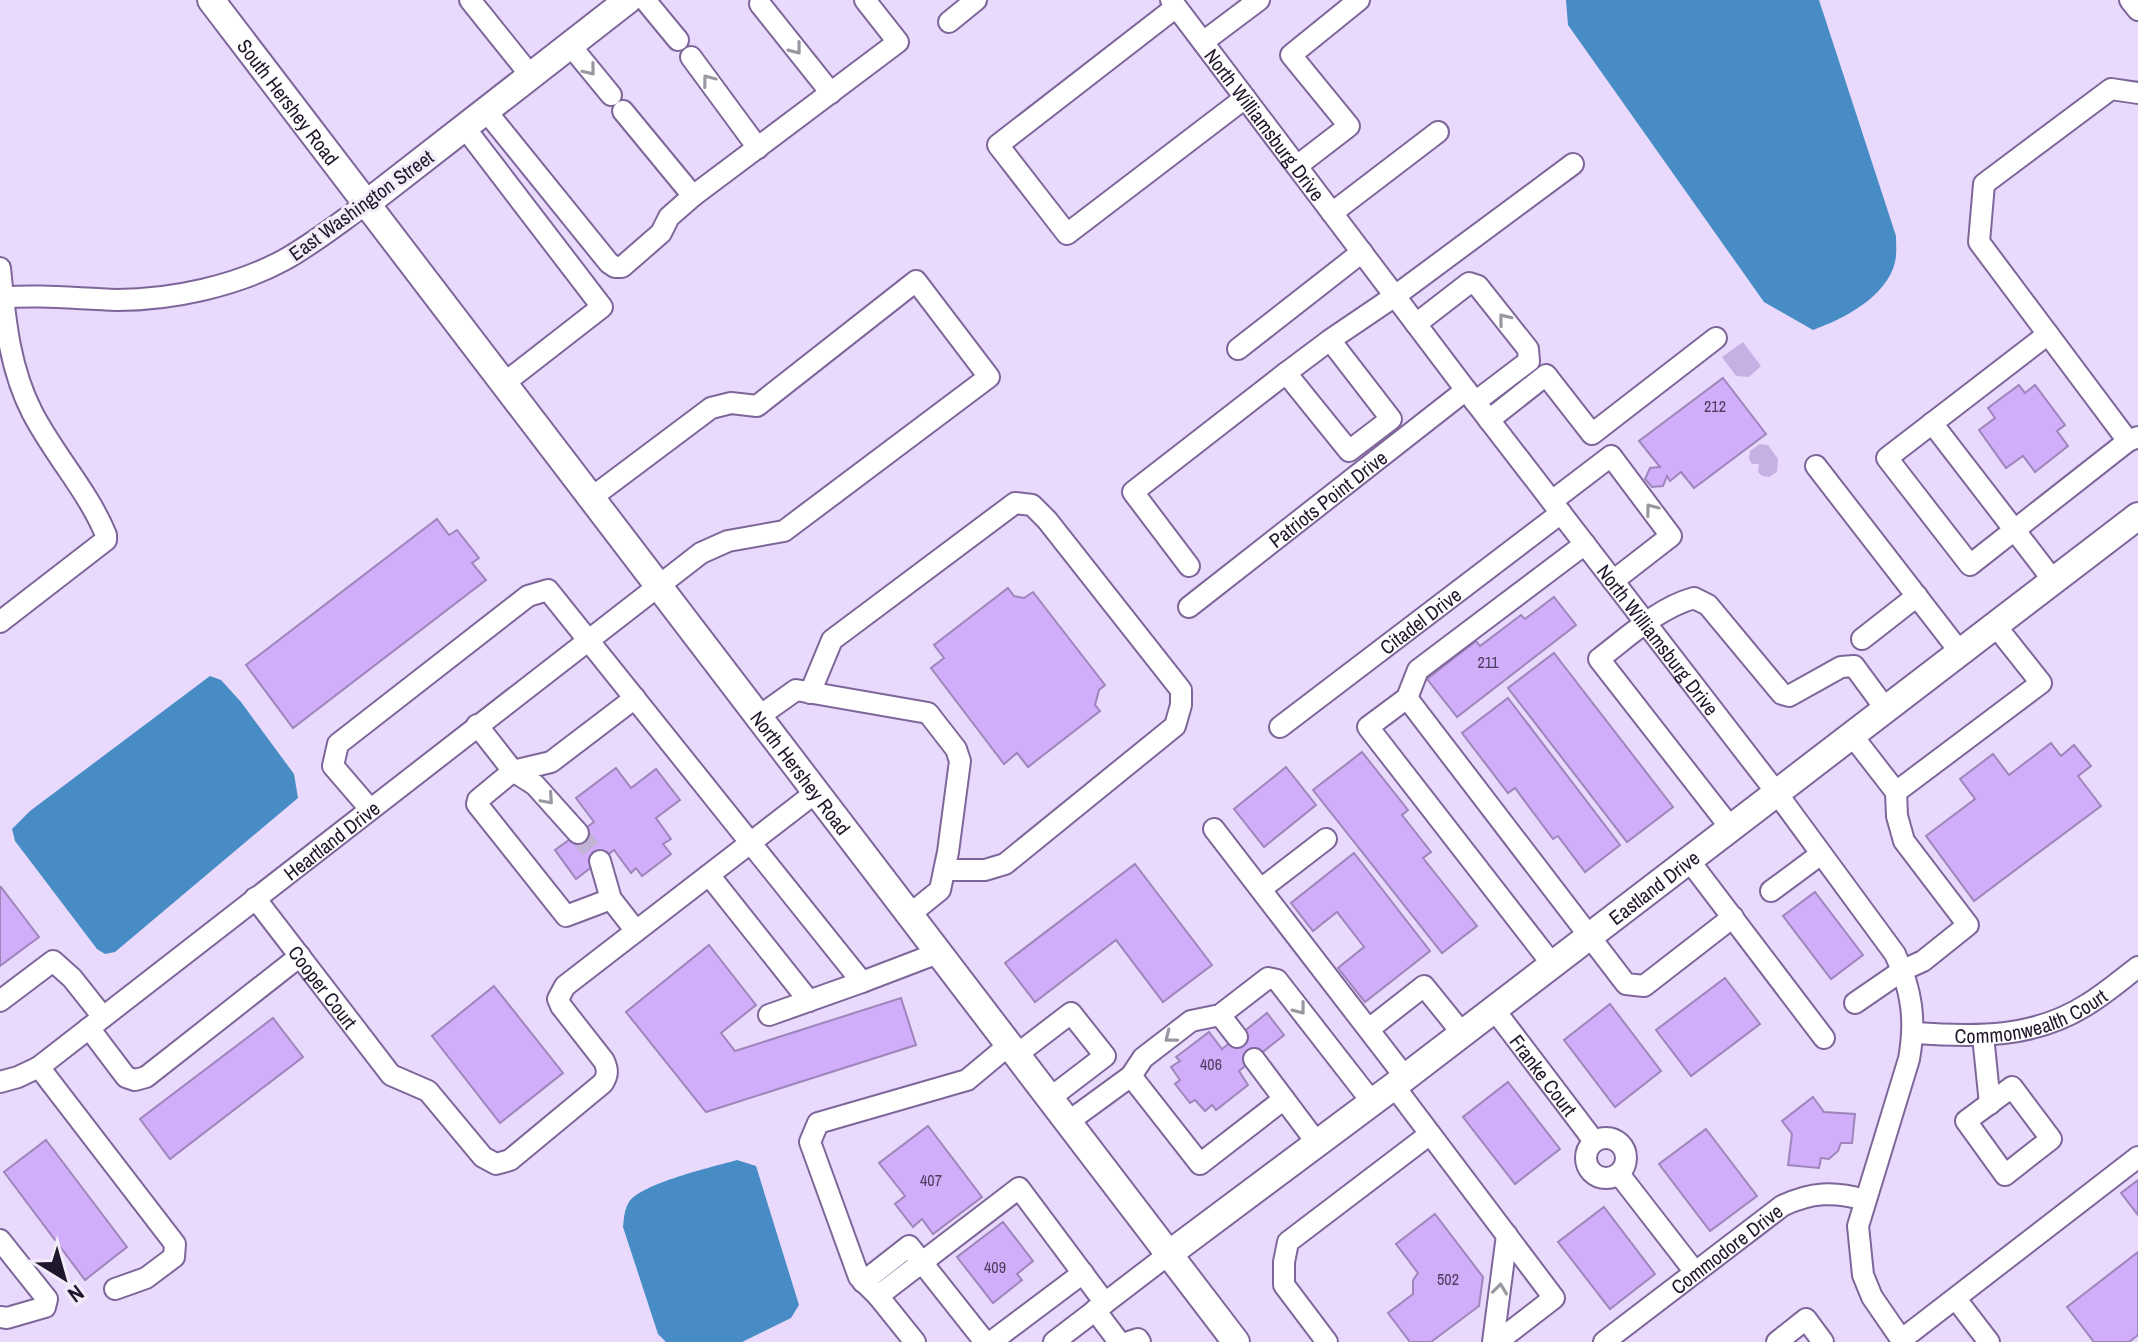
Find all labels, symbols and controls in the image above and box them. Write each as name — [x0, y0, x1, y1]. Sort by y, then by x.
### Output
street label: South Hershey Road — [232, 33, 346, 170]
one-way arrow — [786, 40, 801, 54]
street label: North Williamsburg Drive — [1199, 43, 1331, 206]
one-way arrow — [581, 61, 595, 76]
one-way arrow — [703, 74, 718, 89]
street label: East Washington Street — [283, 143, 439, 267]
one-way arrow — [1499, 314, 1514, 328]
house number: 212 — [1704, 395, 1726, 417]
street label: Patriots Point Drive — [1263, 444, 1392, 553]
one-way arrow — [1647, 504, 1661, 518]
street label: North Williamsburg Drive — [1591, 558, 1725, 721]
street label: Citadel Drive — [1374, 581, 1466, 660]
house number: 211 — [1478, 651, 1499, 673]
street label: North Hershey Road — [745, 705, 857, 840]
one-way arrow — [538, 790, 552, 805]
street label: Heartland Drive — [278, 794, 385, 886]
street label: Eastland Drive — [1603, 844, 1705, 930]
street label: Cooper Court — [283, 940, 364, 1034]
street label: Commonwealth Court — [1954, 982, 2112, 1049]
one-way arrow — [1290, 1000, 1304, 1015]
one-way arrow — [1164, 1027, 1179, 1041]
street label: Franke Court — [1504, 1029, 1584, 1122]
house number: 406 — [1200, 1053, 1222, 1075]
house number: 407 — [920, 1169, 942, 1191]
street label: Commodore Drive — [1665, 1197, 1788, 1300]
north arrow — [24, 1238, 104, 1318]
house number: 409 — [984, 1256, 1006, 1278]
house number: 502 — [1437, 1268, 1459, 1290]
text: N — [62, 1278, 90, 1310]
one-way arrow — [1491, 1282, 1508, 1295]

